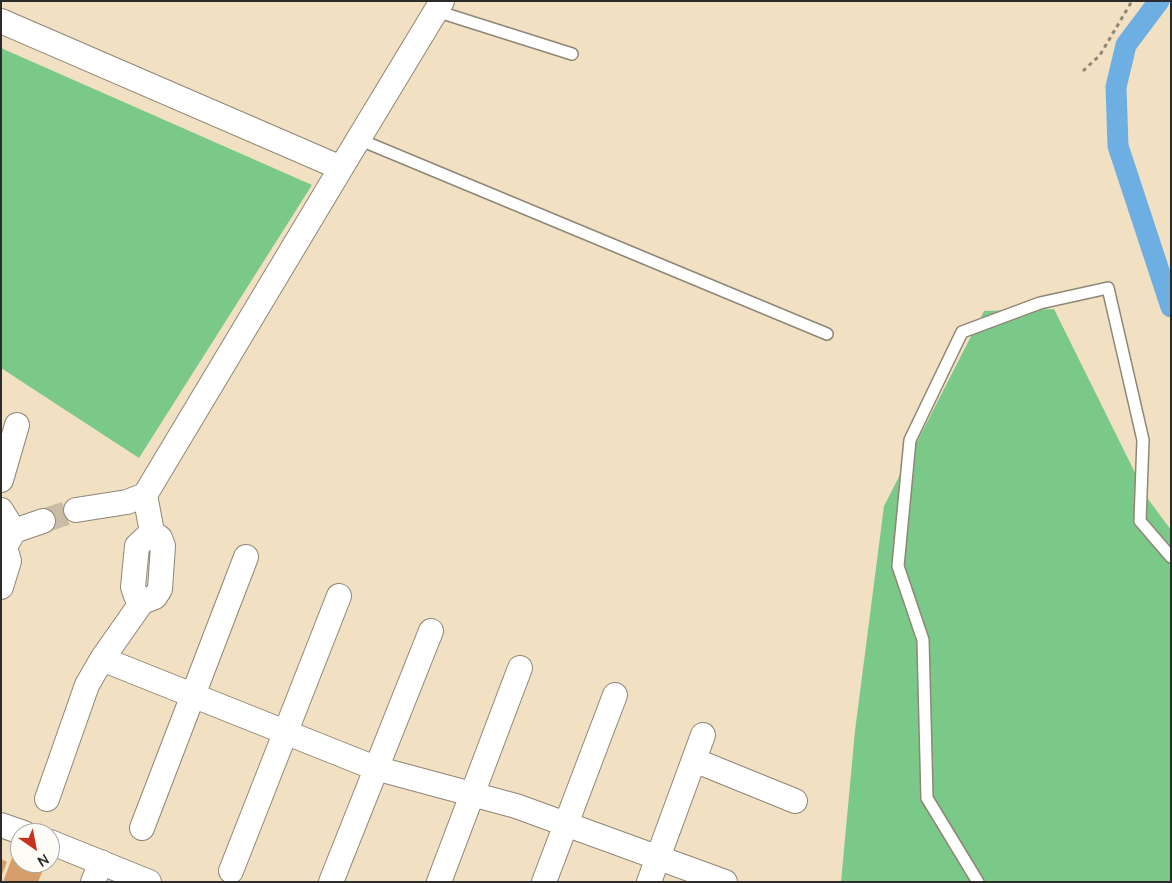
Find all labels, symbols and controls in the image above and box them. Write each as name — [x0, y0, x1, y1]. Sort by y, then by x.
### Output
north arrow — [10, 823, 60, 873]
text: N — [33, 849, 52, 871]

